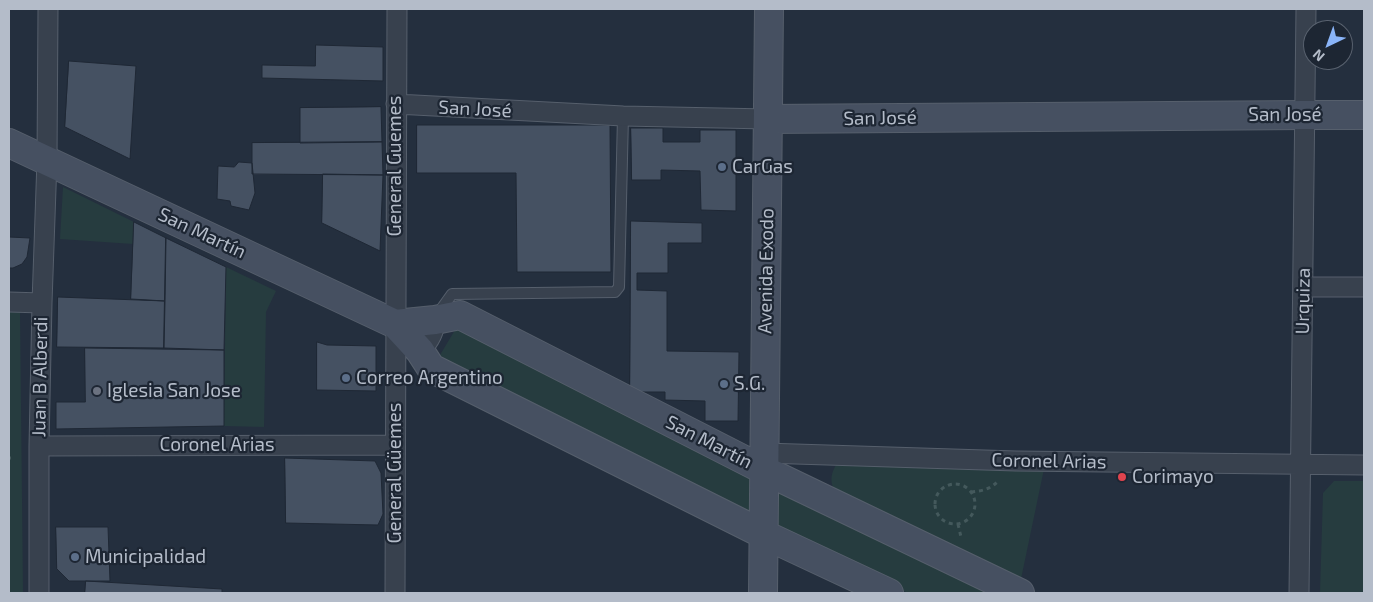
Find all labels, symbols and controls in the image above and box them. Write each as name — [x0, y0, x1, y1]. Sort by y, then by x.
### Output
north arrow — [1303, 20, 1353, 70]
text: N — [1309, 46, 1328, 65]
street label: General Guemes — [384, 96, 406, 236]
street label: San José — [438, 96, 512, 122]
street label: San José — [1248, 104, 1322, 126]
street label: San José — [843, 106, 917, 130]
place label: CarGas — [732, 156, 793, 178]
marker: CarGas — [716, 161, 728, 173]
street label: San Martín — [155, 203, 249, 263]
street label: Avenida Exodo — [754, 208, 778, 334]
street label: Urquiza — [1291, 268, 1315, 334]
street label: Juan B Alberdi — [28, 317, 52, 437]
place label: Correo Argentino — [356, 367, 503, 389]
marker: Correo Argentino — [340, 372, 352, 384]
place label: S.G. — [734, 373, 765, 395]
marker: S.G. — [718, 378, 730, 390]
place label: Iglesia San Jose — [107, 380, 241, 402]
marker: Iglesia San Jose — [91, 385, 103, 397]
street label: General Güemes — [384, 403, 406, 543]
street label: San Martín — [662, 410, 756, 474]
street label: Coronel Arias — [159, 434, 275, 456]
street label: Coronel Arias — [991, 449, 1107, 473]
place label: Corimayo — [1132, 466, 1214, 488]
marker: Corimayo — [1116, 471, 1128, 483]
place label: Municipalidad — [85, 546, 206, 568]
marker: Municipalidad — [69, 551, 81, 563]

